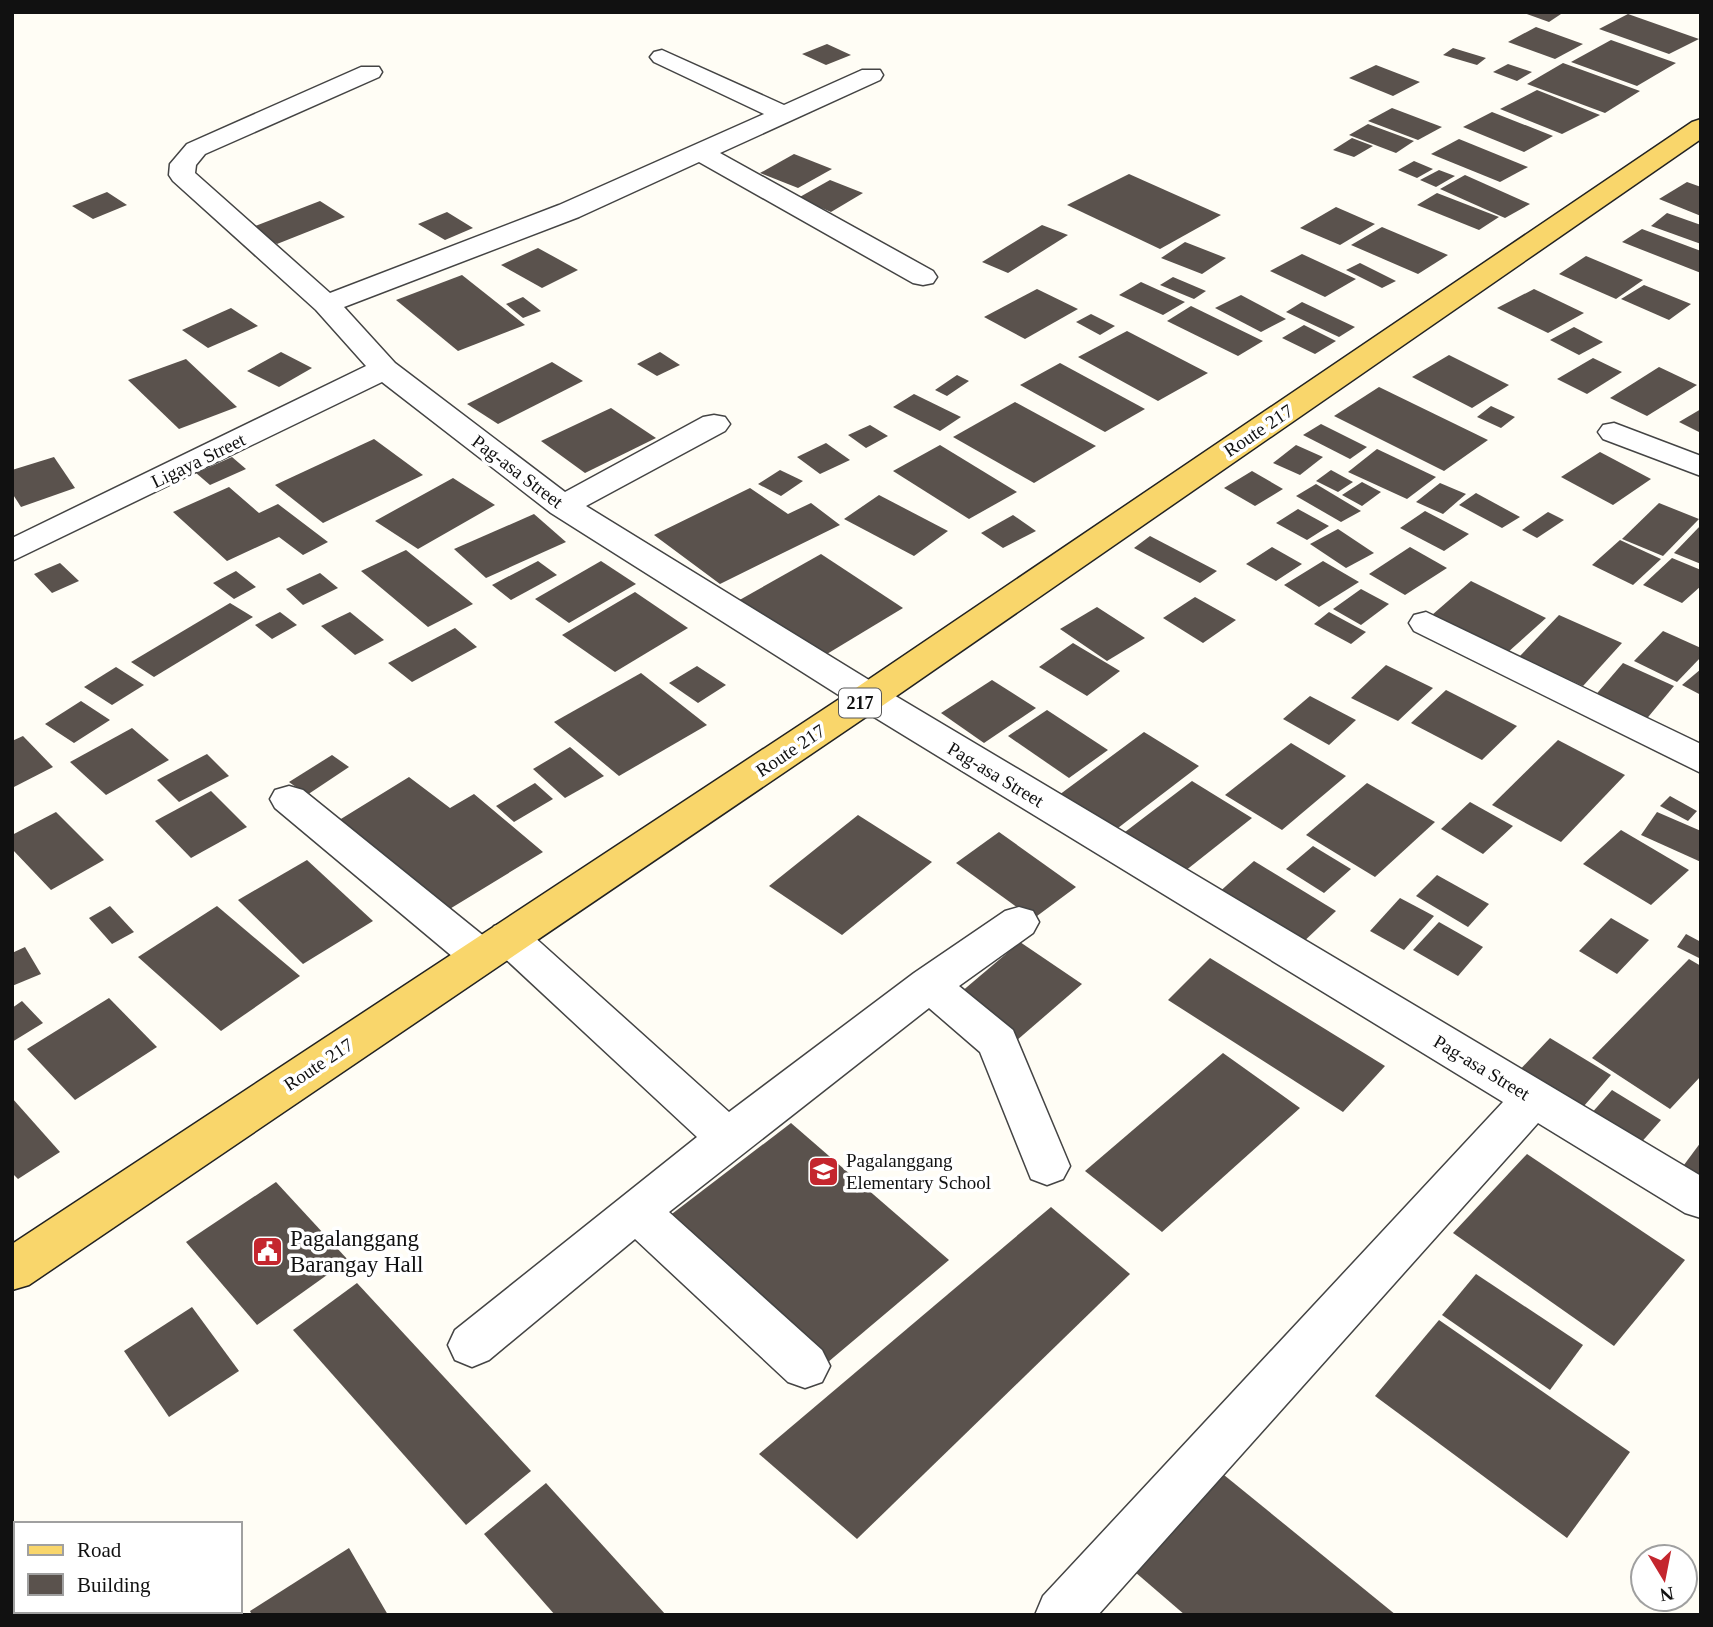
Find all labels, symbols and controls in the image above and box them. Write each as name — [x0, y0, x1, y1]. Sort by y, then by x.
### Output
street label: Route 217 — [1220, 400, 1297, 461]
street label: Ligaya Street — [148, 428, 249, 492]
street label: Pag-asa Street — [468, 430, 568, 513]
road number: 217 — [839, 688, 881, 718]
street label: Route 217 — [752, 720, 829, 781]
street label: Pag-asa Street — [944, 738, 1048, 812]
street label: Pag-asa Street — [1430, 1031, 1534, 1105]
street label: Route 217 — [280, 1034, 357, 1095]
place label: Pagalanggang Elementary School — [846, 1150, 991, 1193]
school or university icon: Pagalanggang Elementary School — [806, 1154, 840, 1188]
place label: Pagalanggang Barangay Hall — [290, 1226, 423, 1277]
public building icon: Pagalanggang Barangay Hall — [250, 1234, 284, 1268]
legend — [14, 1522, 242, 1613]
text: Road — [77, 1538, 122, 1562]
north arrow — [1629, 1543, 1699, 1613]
text: Building — [77, 1573, 151, 1597]
text: N — [1658, 1583, 1675, 1606]

